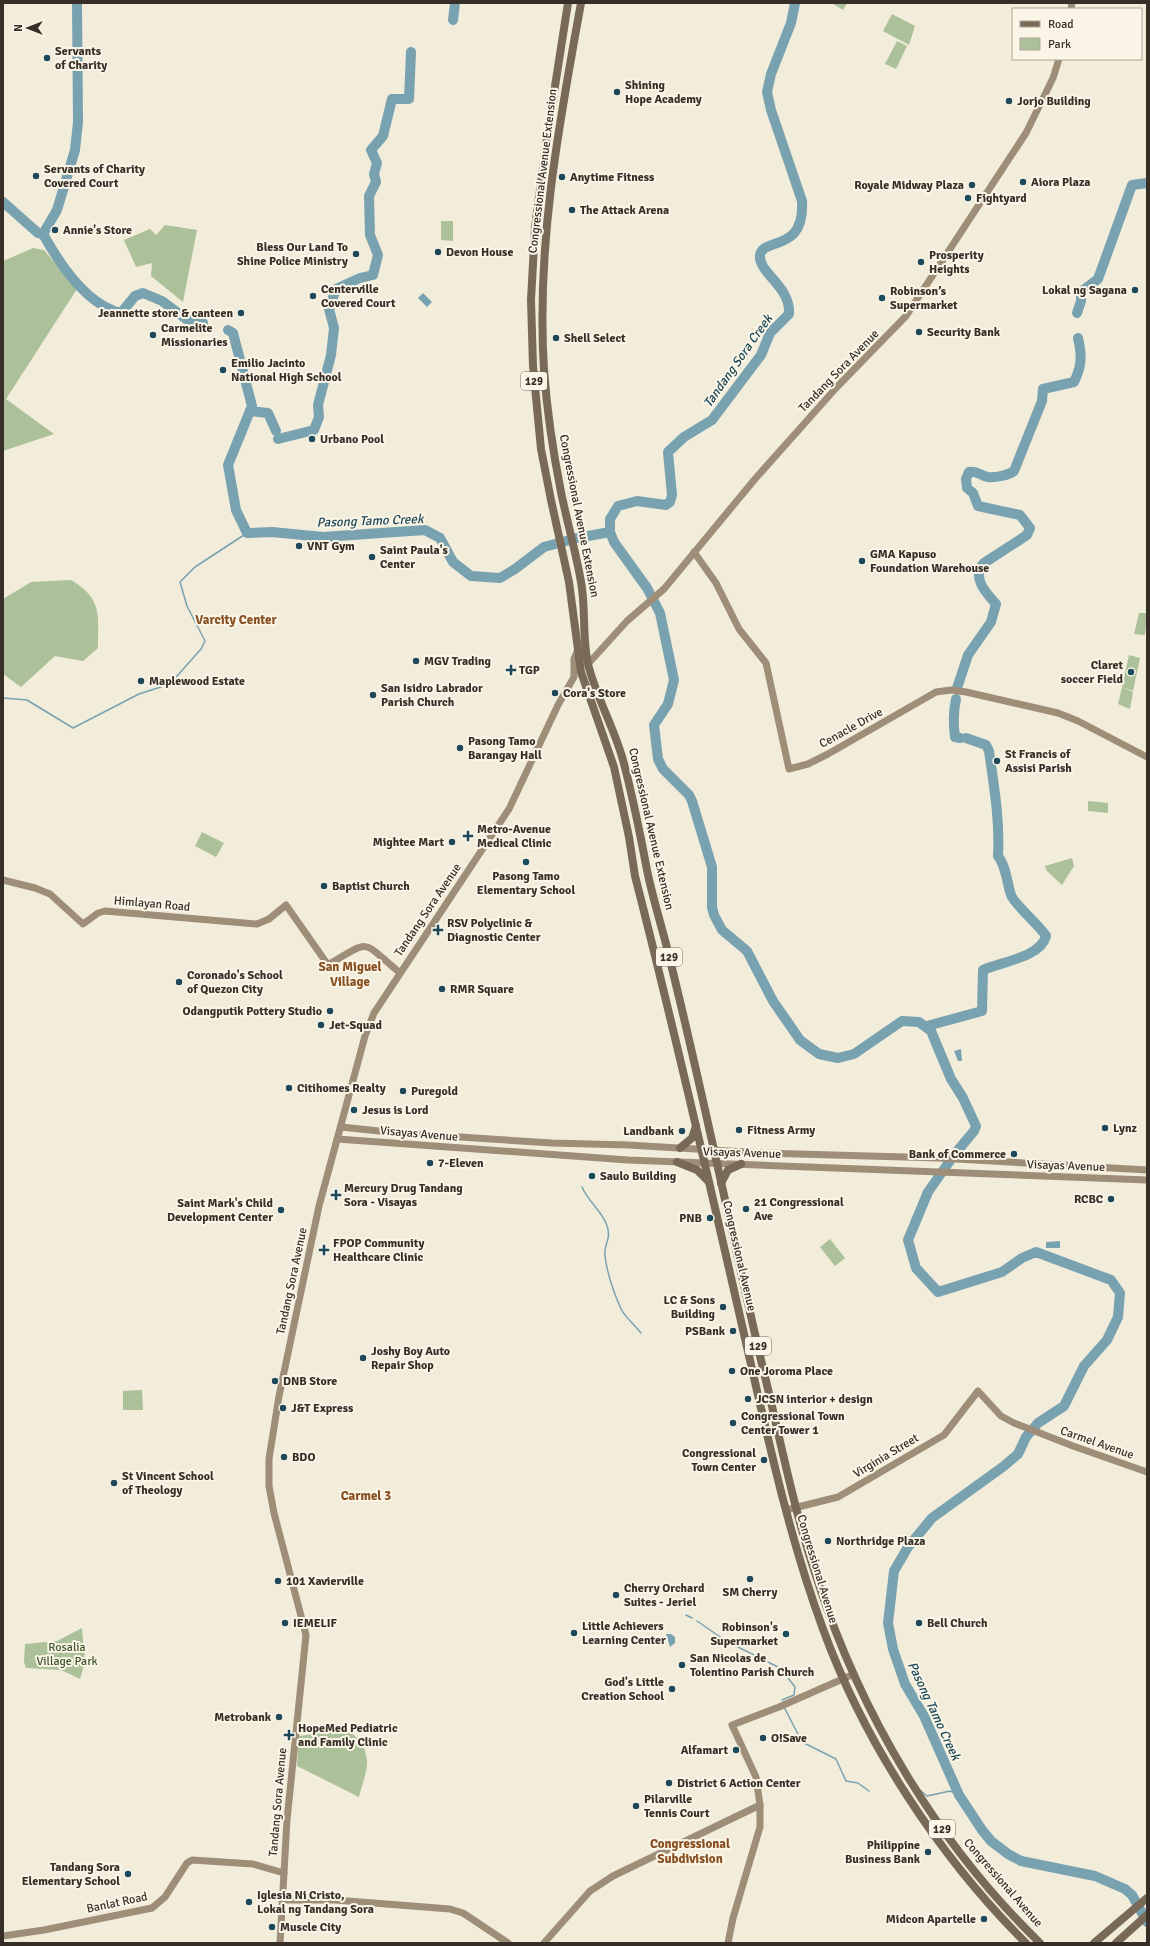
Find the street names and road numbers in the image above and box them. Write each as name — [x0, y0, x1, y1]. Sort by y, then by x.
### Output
street label: Congressional Avenue Extension — [525, 88, 561, 254]
street label: Tandang Sora Avenue — [796, 327, 882, 415]
road number: 129 — [521, 372, 547, 390]
street label: Congressional Avenue Extension — [556, 433, 602, 599]
street label: Cenacle Drive — [817, 704, 885, 752]
street label: Congressional Avenue Extension — [625, 747, 677, 911]
street label: Tandang Sora Avenue — [391, 861, 465, 959]
street label: Himlayan Road — [113, 893, 191, 915]
road number: 129 — [656, 948, 682, 966]
street label: Visayas Avenue — [379, 1123, 459, 1145]
street label: Visayas Avenue — [703, 1144, 781, 1162]
street label: Visayas Avenue — [1027, 1157, 1105, 1175]
street label: Congressional Avenue — [719, 1199, 759, 1313]
street label: Tandang Sora Avenue — [273, 1226, 311, 1336]
road number: 129 — [745, 1337, 771, 1355]
street label: Carmel Avenue — [1058, 1423, 1136, 1463]
street label: Virginia Street — [851, 1431, 921, 1481]
street label: Congressional Avenue — [793, 1513, 841, 1625]
street label: Tandang Sora Avenue — [266, 1747, 290, 1857]
road number: 129 — [929, 1820, 955, 1838]
street label: Congressional Avenue — [960, 1836, 1046, 1930]
street label: Banlat Road — [85, 1889, 149, 1917]

